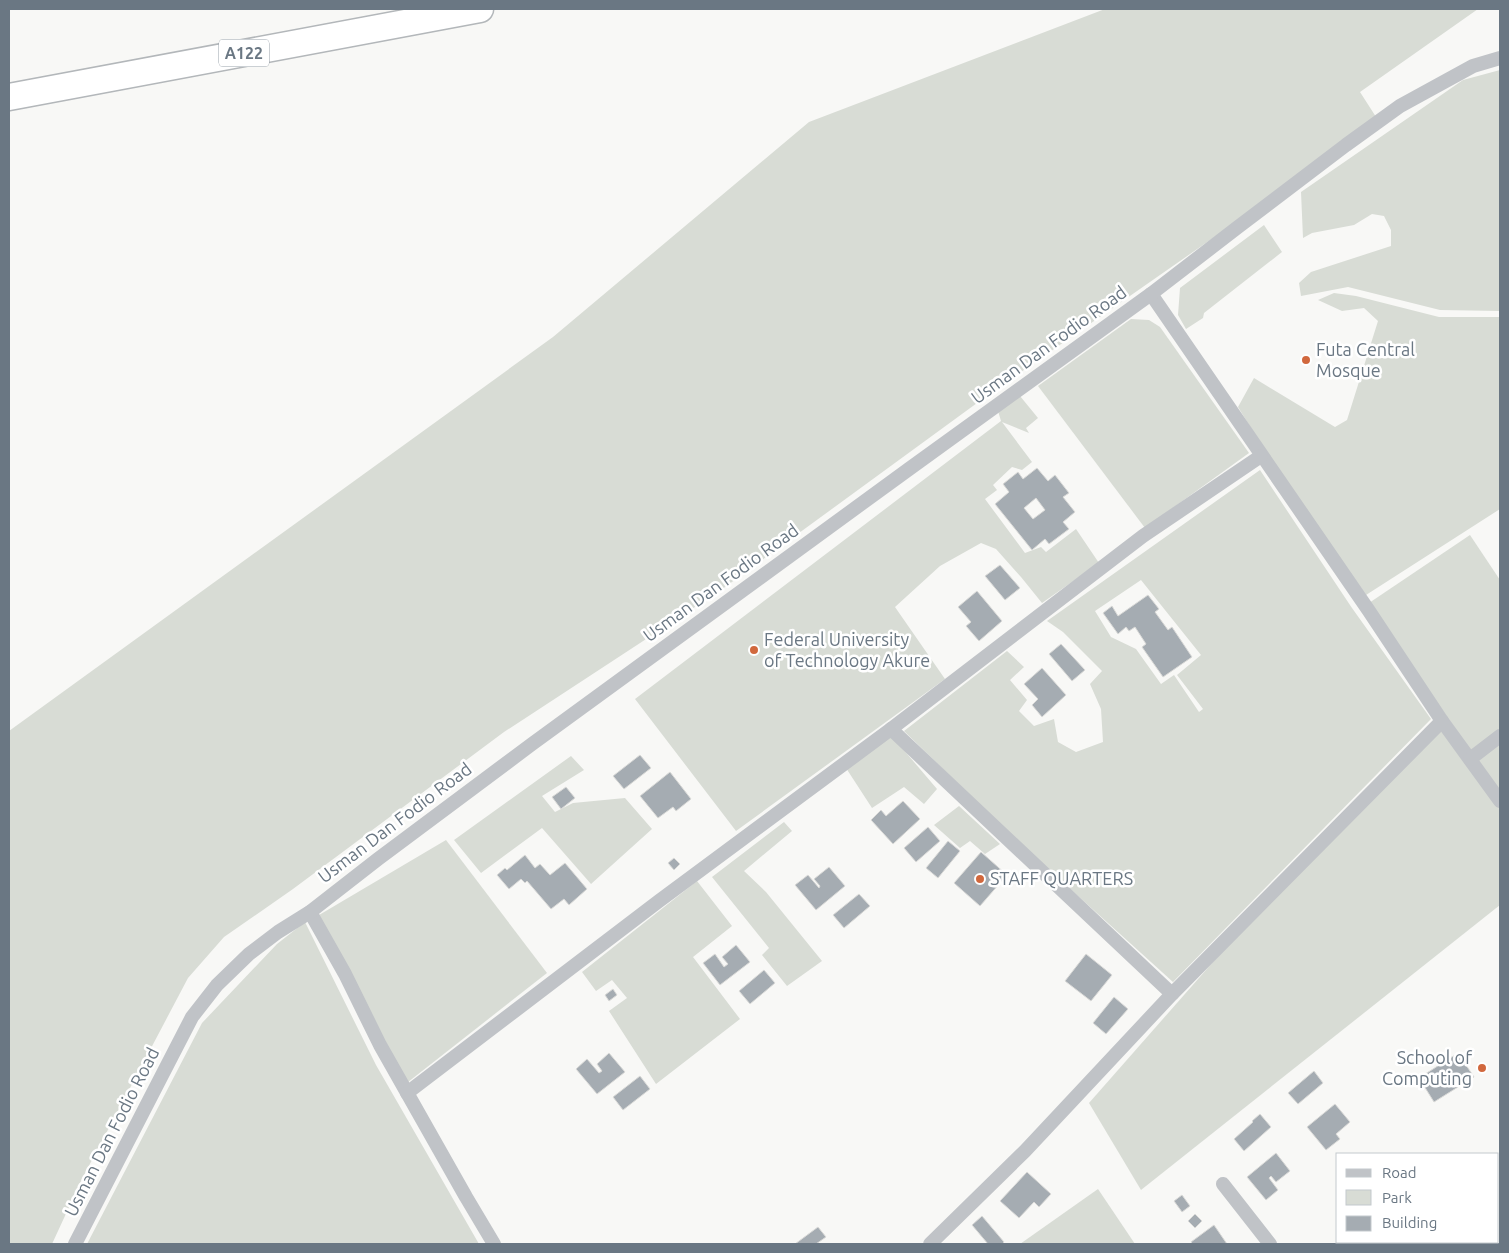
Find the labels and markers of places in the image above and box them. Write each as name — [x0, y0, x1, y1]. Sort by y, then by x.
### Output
place label: Futa Central Mosque — [1316, 339, 1415, 380]
marker: Futa Central Mosque — [1300, 354, 1312, 366]
place label: Federal University of Technology Akure — [764, 629, 930, 670]
marker: Federal University of Technology Akure — [748, 644, 760, 656]
place label: STAFF QUARTERS — [990, 868, 1133, 889]
marker: STAFF QUARTERS — [974, 873, 986, 885]
place label: School of Computing — [1382, 1047, 1472, 1088]
marker: School of Computing — [1476, 1062, 1488, 1074]

